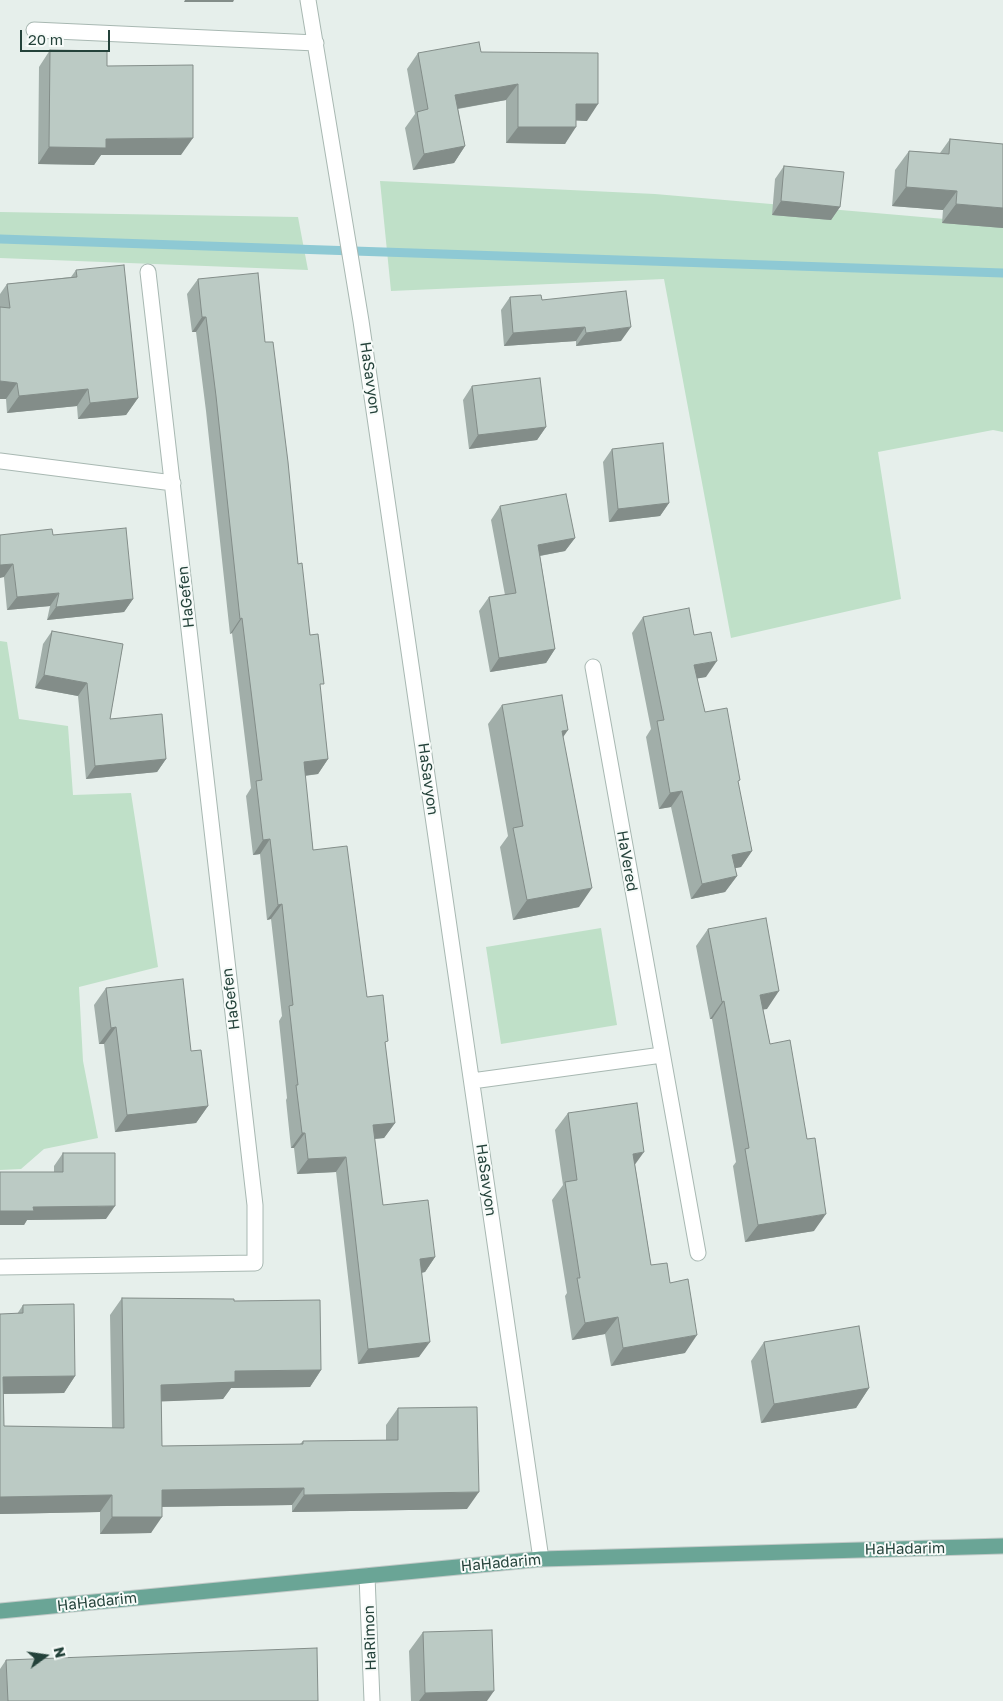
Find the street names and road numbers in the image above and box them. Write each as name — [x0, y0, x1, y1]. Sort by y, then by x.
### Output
street label: HaSavyon — [356, 341, 384, 415]
street label: HaGefen — [174, 565, 198, 629]
street label: HaSavyon — [414, 742, 442, 816]
street label: HaVered — [613, 829, 641, 893]
street label: HaGefen — [218, 967, 244, 1031]
street label: HaSavyon — [472, 1143, 500, 1217]
street label: HaHadarim — [865, 1539, 945, 1559]
street label: HaHadarim — [460, 1551, 542, 1575]
street label: HaHadarim — [56, 1589, 138, 1615]
street label: HaRimon — [360, 1605, 380, 1671]

